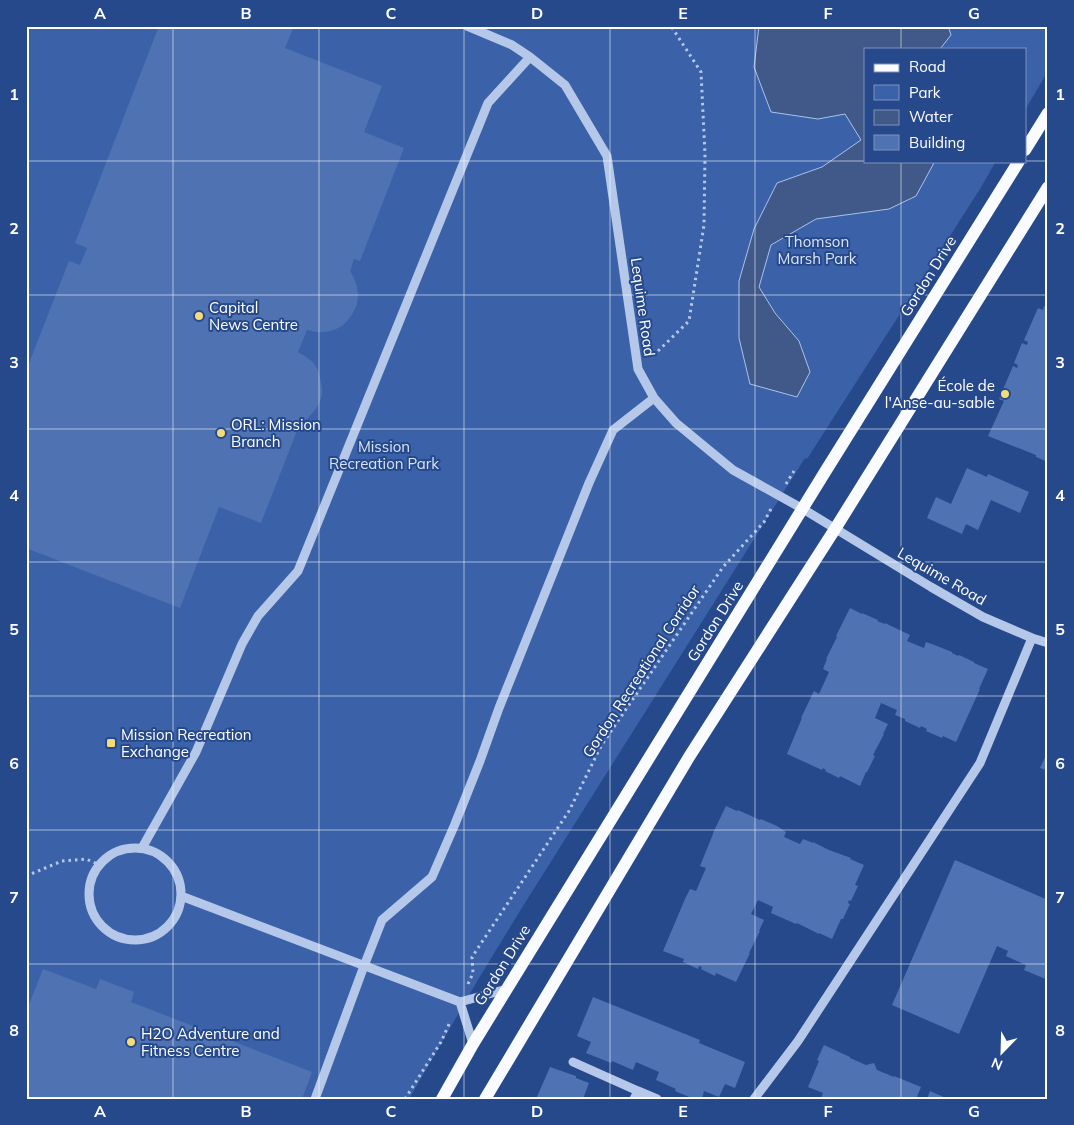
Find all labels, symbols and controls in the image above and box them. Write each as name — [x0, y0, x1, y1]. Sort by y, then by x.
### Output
text: A — [94, 3, 106, 23]
text: B — [240, 3, 252, 23]
text: C — [386, 3, 397, 23]
text: D — [531, 3, 543, 23]
text: E — [678, 3, 688, 23]
text: F — [823, 3, 833, 23]
text: G — [968, 3, 980, 23]
legend — [864, 48, 1026, 162]
text: Road — [909, 57, 946, 76]
text: Park — [909, 83, 941, 102]
text: 1 — [9, 84, 19, 104]
text: 1 — [1055, 84, 1065, 104]
text: Water — [909, 107, 953, 126]
text: Building — [909, 133, 965, 152]
text: 2 — [9, 218, 19, 238]
text: 2 — [1055, 218, 1065, 238]
park label: Thomson Marsh Park — [778, 232, 857, 268]
street label: Gordon Drive — [896, 232, 960, 320]
street label: Lequime Road — [627, 256, 659, 358]
place label: Capital News Centre — [209, 298, 298, 334]
marker: Capital News Centre — [193, 310, 205, 322]
text: 3 — [9, 352, 19, 372]
text: 3 — [1055, 352, 1065, 372]
place label: École de l'Anse-au-sable — [885, 376, 995, 412]
marker: École de l'Anse-au-sable — [999, 388, 1011, 400]
place label: ORL: Mission Branch — [231, 415, 321, 451]
marker: ORL: Mission Branch — [215, 427, 227, 439]
park label: Mission Recreation Park — [329, 437, 439, 473]
text: 4 — [9, 485, 19, 505]
text: 4 — [1055, 485, 1065, 505]
street label: Lequime Road — [894, 543, 990, 609]
street label: Gordon Drive — [683, 577, 747, 665]
street label: Gordon Recreational Corridor — [578, 581, 704, 761]
text: 5 — [9, 619, 19, 639]
text: 5 — [1055, 619, 1065, 639]
place label: Mission Recreation Exchange — [121, 725, 252, 761]
marker: Mission Recreation Exchange — [105, 737, 117, 749]
text: 6 — [9, 753, 19, 773]
text: 6 — [1055, 753, 1065, 773]
text: 7 — [9, 887, 19, 907]
text: 7 — [1055, 887, 1065, 907]
street label: Gordon Drive — [470, 921, 534, 1009]
text: 8 — [9, 1020, 19, 1040]
text: 8 — [1055, 1020, 1065, 1040]
place label: H2O Adventure and Fitness Centre — [141, 1024, 280, 1060]
north arrow — [976, 1028, 1026, 1078]
marker: H2O Adventure and Fitness Centre — [125, 1036, 137, 1048]
text: N — [989, 1054, 1005, 1074]
text: A — [94, 1101, 106, 1121]
text: B — [240, 1101, 252, 1121]
text: C — [386, 1101, 397, 1121]
text: D — [531, 1101, 543, 1121]
text: E — [678, 1101, 688, 1121]
text: F — [823, 1101, 833, 1121]
text: G — [968, 1101, 980, 1121]

